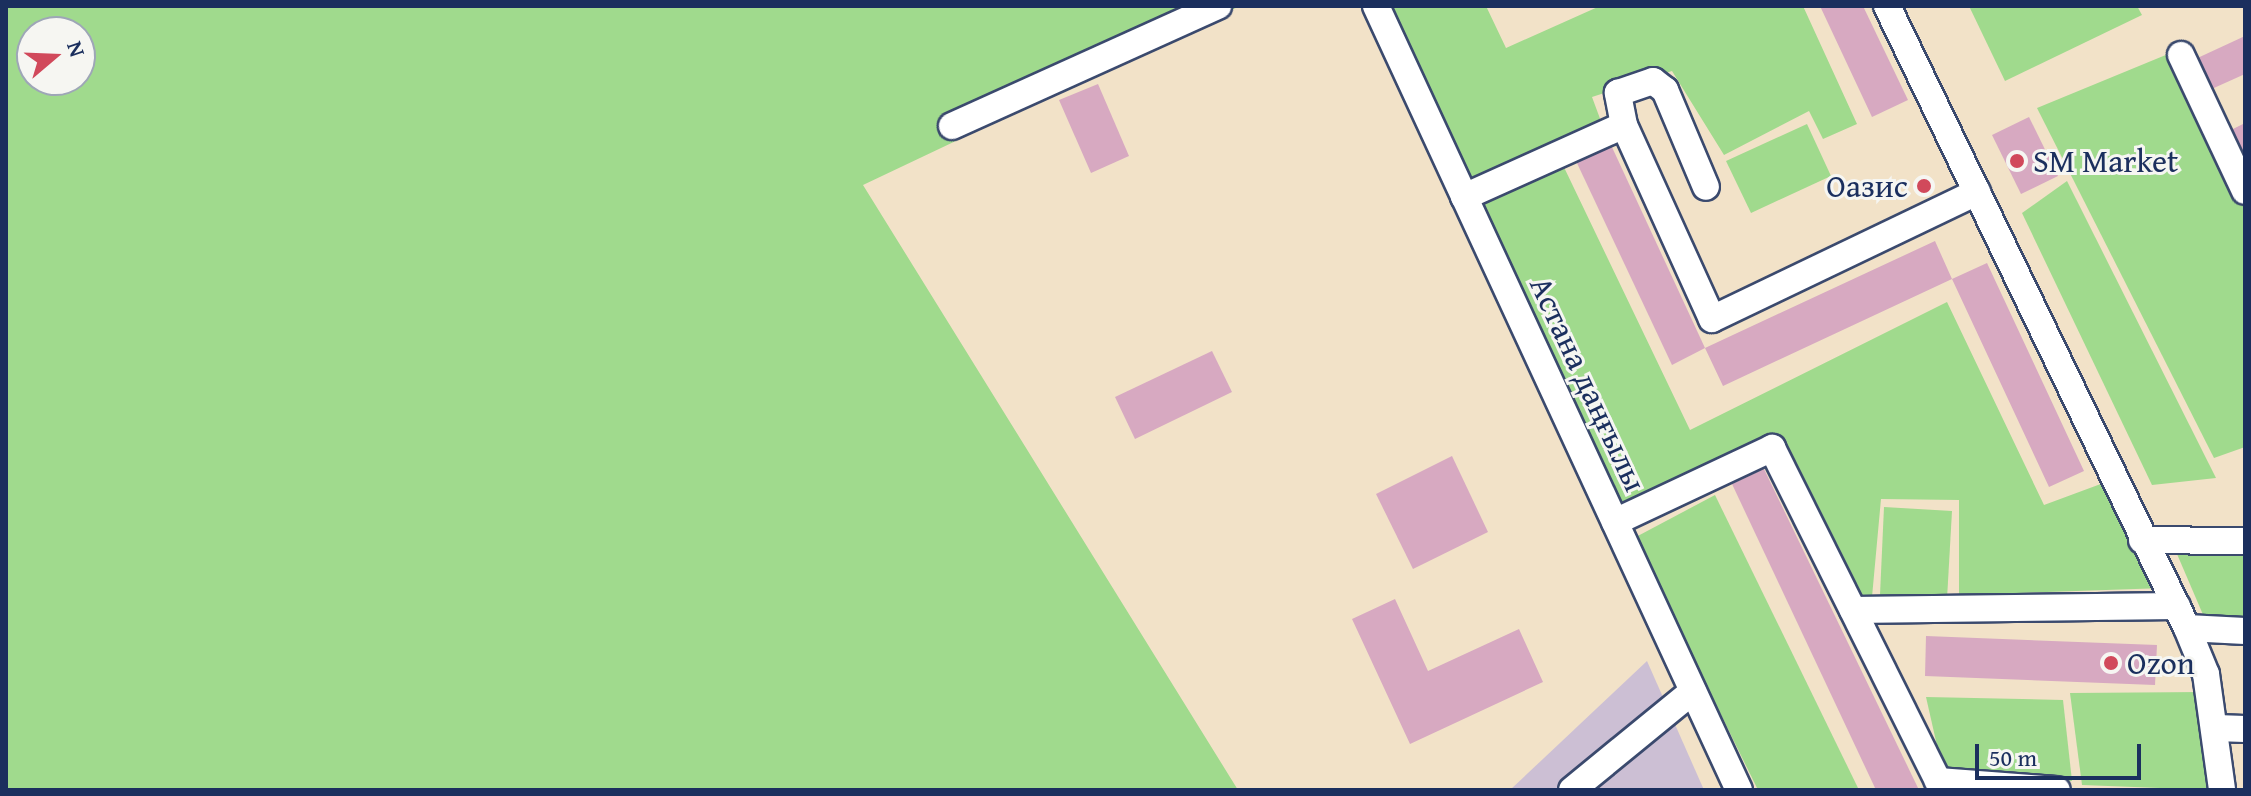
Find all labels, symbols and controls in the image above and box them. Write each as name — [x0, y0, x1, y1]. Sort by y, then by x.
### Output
north arrow — [16, 16, 96, 96]
text: N — [59, 37, 94, 61]
place label: SM Market — [2033, 142, 2178, 180]
marker: SM Market — [2008, 152, 2026, 170]
place label: Оазис — [1826, 167, 1908, 205]
marker: Оазис — [1915, 177, 1933, 195]
street label: Астана даңғылы — [1521, 270, 1655, 498]
place label: Ozon — [2127, 644, 2195, 682]
marker: Ozon — [2102, 654, 2120, 672]
scale bar — [1979, 728, 2145, 778]
text: 50 m — [1989, 740, 2037, 775]

